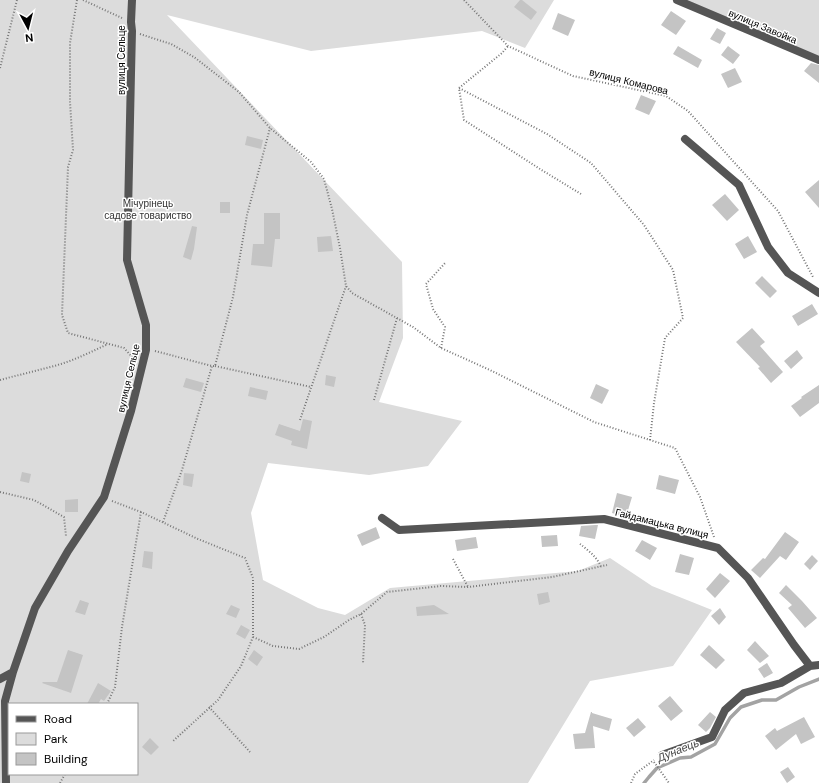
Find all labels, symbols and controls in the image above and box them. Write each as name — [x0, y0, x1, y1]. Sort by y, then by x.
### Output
street label: вулиця Завойка — [727, 6, 799, 47]
north arrow — [8, 8, 48, 48]
street label: вулиця Сельце — [115, 25, 128, 95]
text: N — [24, 30, 34, 45]
street label: вулиця Комарова — [588, 65, 670, 98]
park label: Мічурінець садове товариство — [104, 197, 192, 222]
street label: вулиця Сельце — [114, 342, 143, 414]
street label: Гайдамацька вулиця — [614, 506, 710, 541]
legend — [8, 703, 138, 775]
text: Road — [44, 711, 72, 727]
text: Park — [44, 731, 68, 747]
water label: Дунаець — [653, 735, 701, 765]
text: Building — [44, 751, 88, 767]

